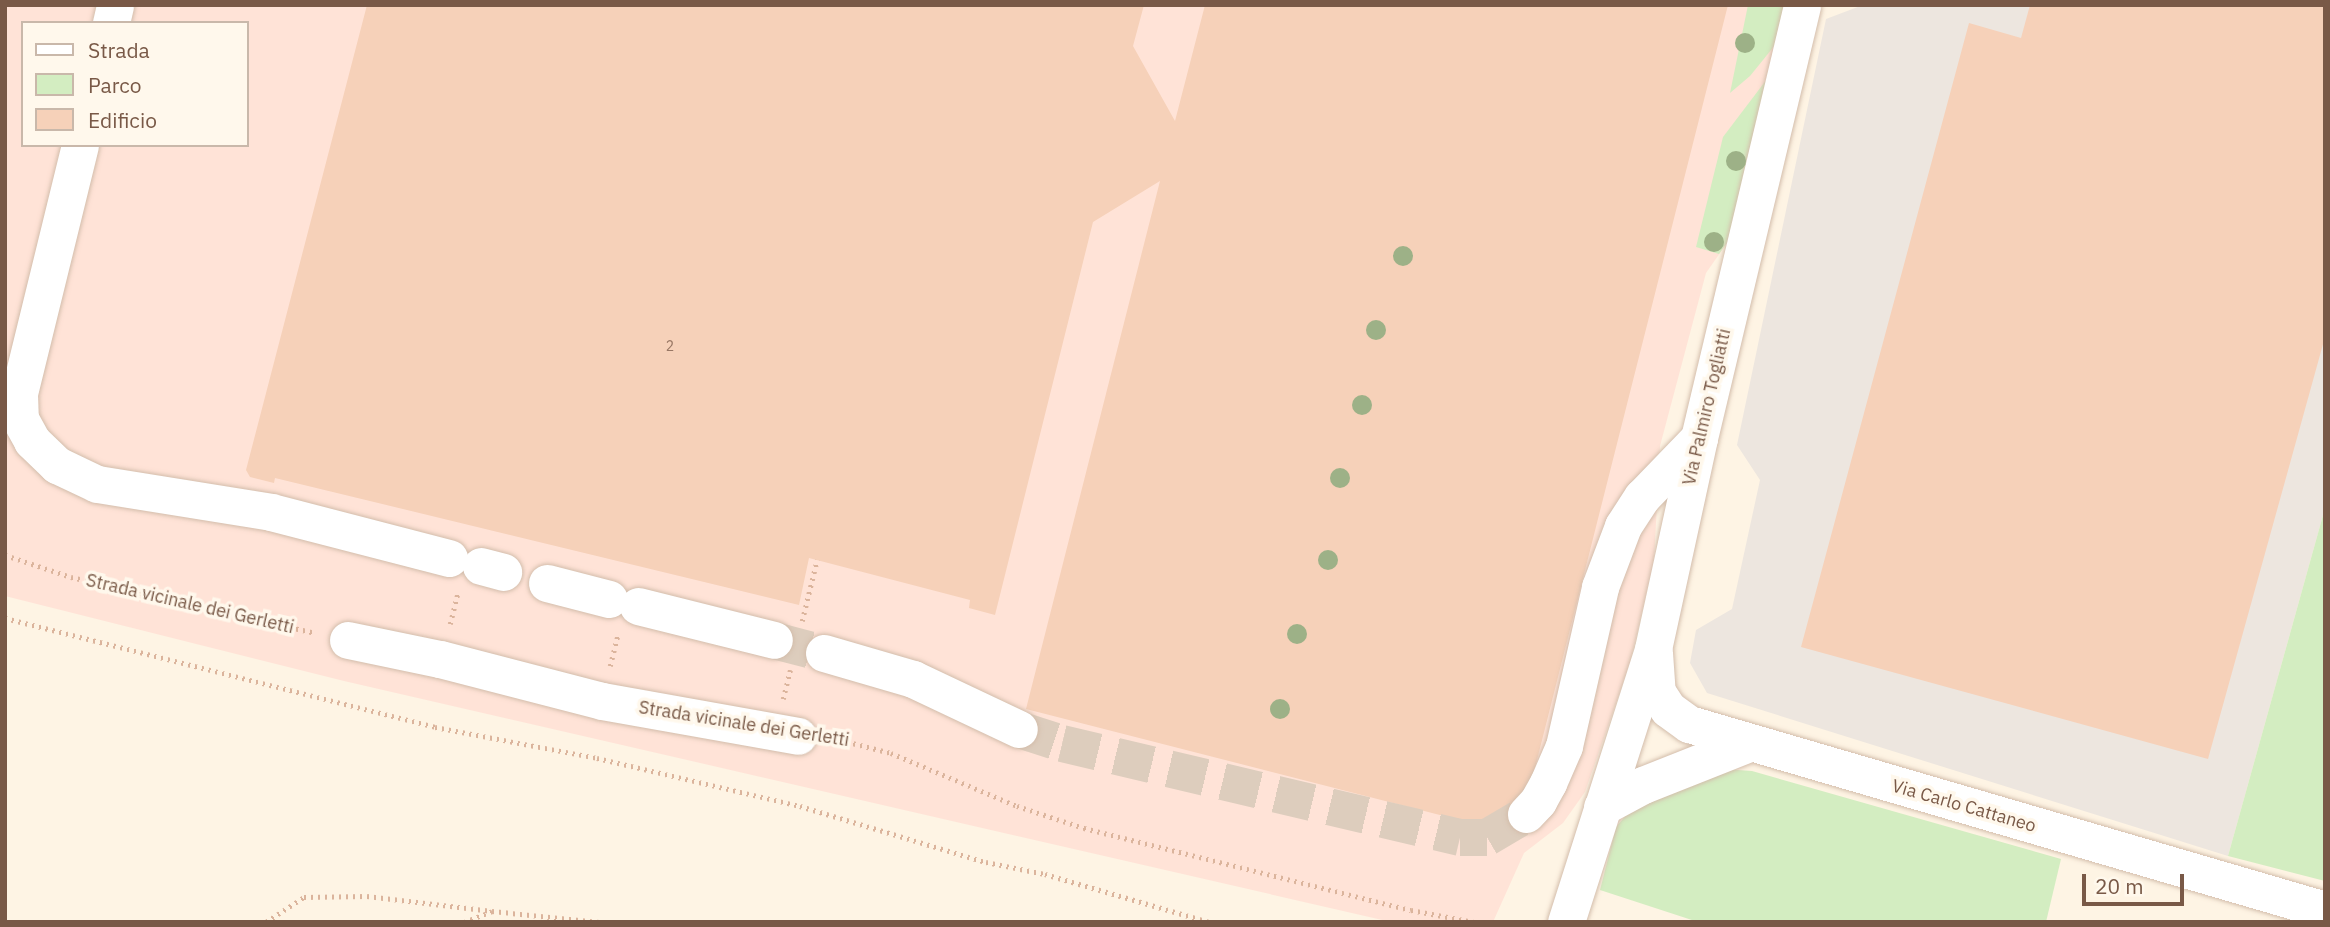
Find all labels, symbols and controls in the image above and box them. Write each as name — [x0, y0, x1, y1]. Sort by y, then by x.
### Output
legend — [21, 21, 248, 147]
text: Strada — [88, 36, 150, 64]
text: Parco — [88, 71, 142, 99]
text: Edificio — [88, 106, 157, 134]
street label: Via Palmiro Togliatti — [1678, 326, 1736, 488]
house number: 2 — [666, 338, 674, 354]
street label: Strada vicinale dei Gerletti — [84, 570, 296, 638]
street label: Strada vicinale dei Gerletti — [637, 697, 851, 751]
street label: Via Carlo Cattaneo — [1889, 775, 2039, 837]
scale bar — [2085, 860, 2186, 904]
text: 20 m — [2095, 872, 2144, 900]

